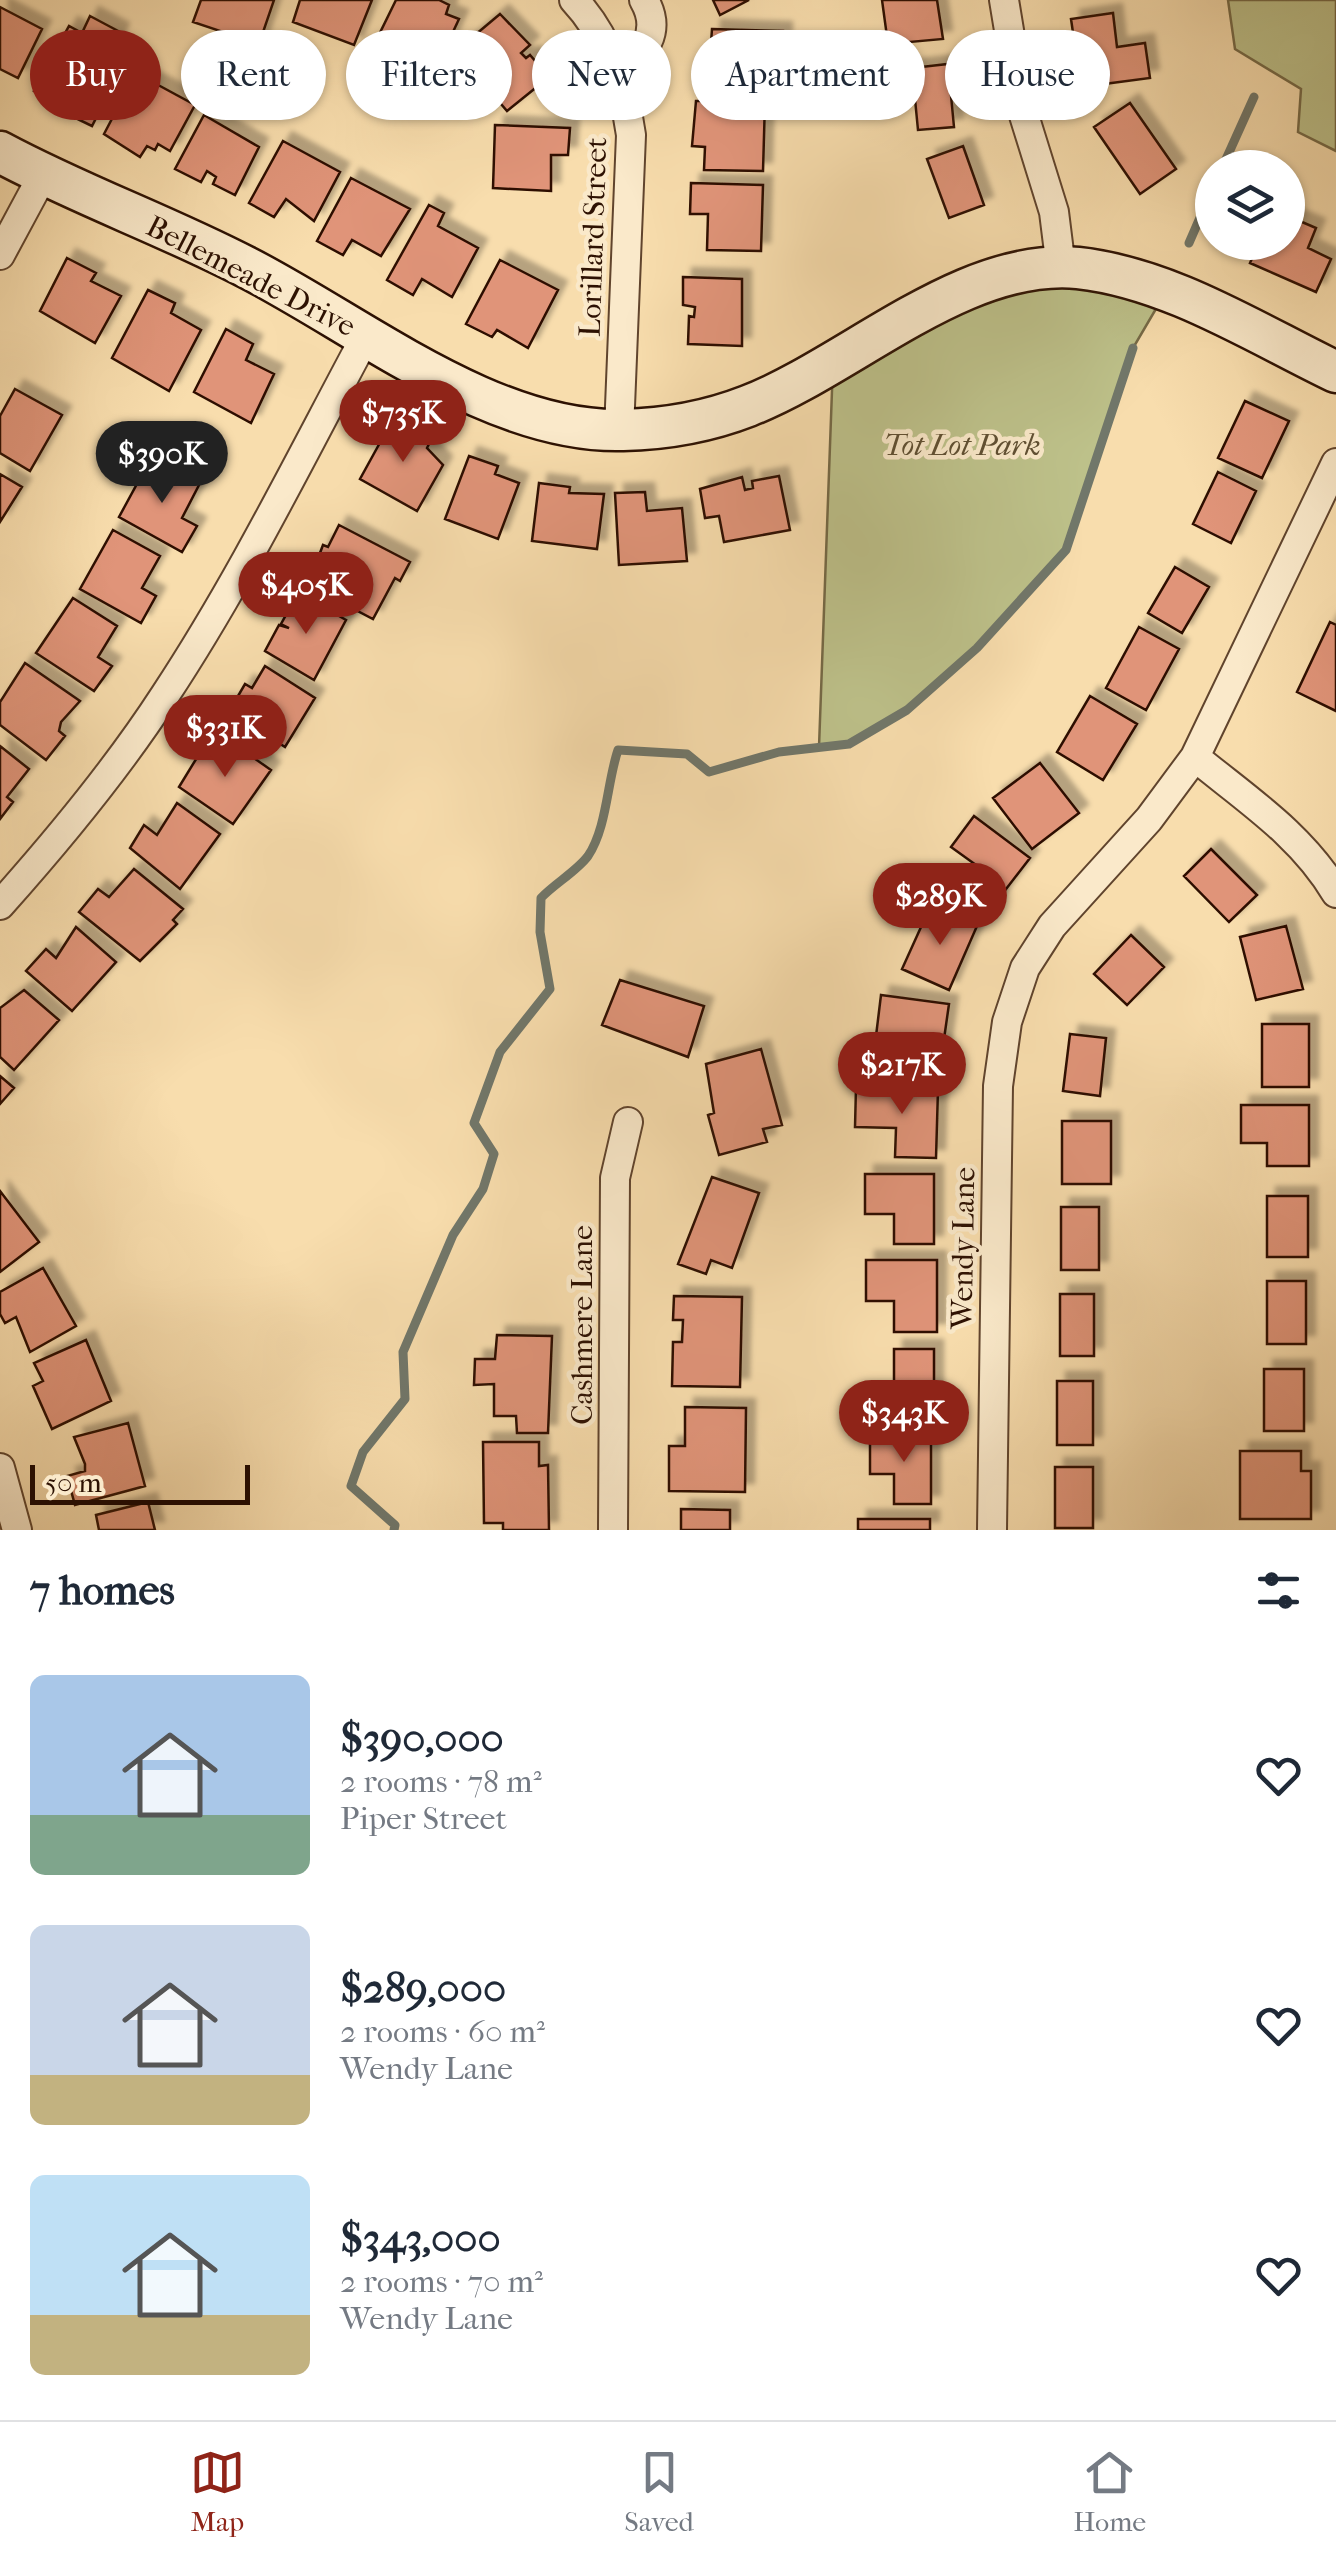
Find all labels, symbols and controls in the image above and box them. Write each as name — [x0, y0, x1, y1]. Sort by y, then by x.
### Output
chip: Buy — [30, 30, 161, 120]
chip: Rent — [181, 30, 326, 120]
chip: Filters — [346, 30, 512, 120]
chip: New — [532, 30, 671, 120]
chip: Apartment — [691, 30, 925, 120]
chip: House — [945, 30, 1110, 120]
street label: Lorillard Street — [573, 136, 614, 337]
map controls — [1195, 150, 1305, 260]
button: layers — [1195, 150, 1305, 260]
street label: Bellemeade Drive — [140, 209, 361, 344]
pin: $735K — [333, 380, 473, 465]
text: $735K — [361, 394, 445, 431]
pin: $390K — [92, 421, 232, 506]
park label: Tot Lot Park — [883, 428, 1041, 463]
text: $390K — [118, 435, 206, 472]
pin: $405K — [236, 552, 376, 637]
text: $405K — [260, 566, 352, 603]
pin: $331K — [155, 695, 295, 780]
text: $331K — [186, 709, 264, 746]
pin: $289K — [870, 863, 1010, 948]
text: $289K — [895, 877, 985, 914]
pin: $217K — [832, 1032, 972, 1117]
text: $217K — [860, 1046, 944, 1083]
street label: Wendy Lane — [945, 1167, 982, 1330]
street label: Cashmere Lane — [565, 1225, 600, 1425]
pin: $343K — [834, 1380, 974, 1465]
text: $343K — [861, 1394, 947, 1431]
scale bar — [30, 1460, 250, 1504]
text: 50 m — [45, 1466, 102, 1499]
icon: filters — [1251, 1563, 1306, 1618]
text: 7 homes — [30, 1566, 175, 1615]
text: $390,000 — [340, 1714, 504, 1763]
icon: home — [110, 1715, 230, 1835]
icon: heart — [1251, 1748, 1306, 1803]
text: 2 rooms · 78 m² — [340, 1763, 542, 1800]
text: Piper Street — [340, 1800, 507, 1837]
text: $289,000 — [340, 1964, 506, 2013]
icon: home — [110, 1965, 230, 2085]
icon: heart — [1251, 1998, 1306, 2053]
text: 2 rooms · 60 m² — [340, 2013, 545, 2050]
text: Wendy Lane — [340, 2050, 513, 2087]
text: $343,000 — [340, 2214, 501, 2263]
icon: home — [110, 2215, 230, 2335]
icon: heart — [1251, 2248, 1306, 2303]
text: 2 rooms · 70 m² — [340, 2263, 543, 2300]
text: Wendy Lane — [340, 2300, 513, 2337]
tab: Map — [190, 2445, 245, 2538]
tab: Saved — [624, 2445, 694, 2538]
tab: Home — [1073, 2445, 1146, 2538]

